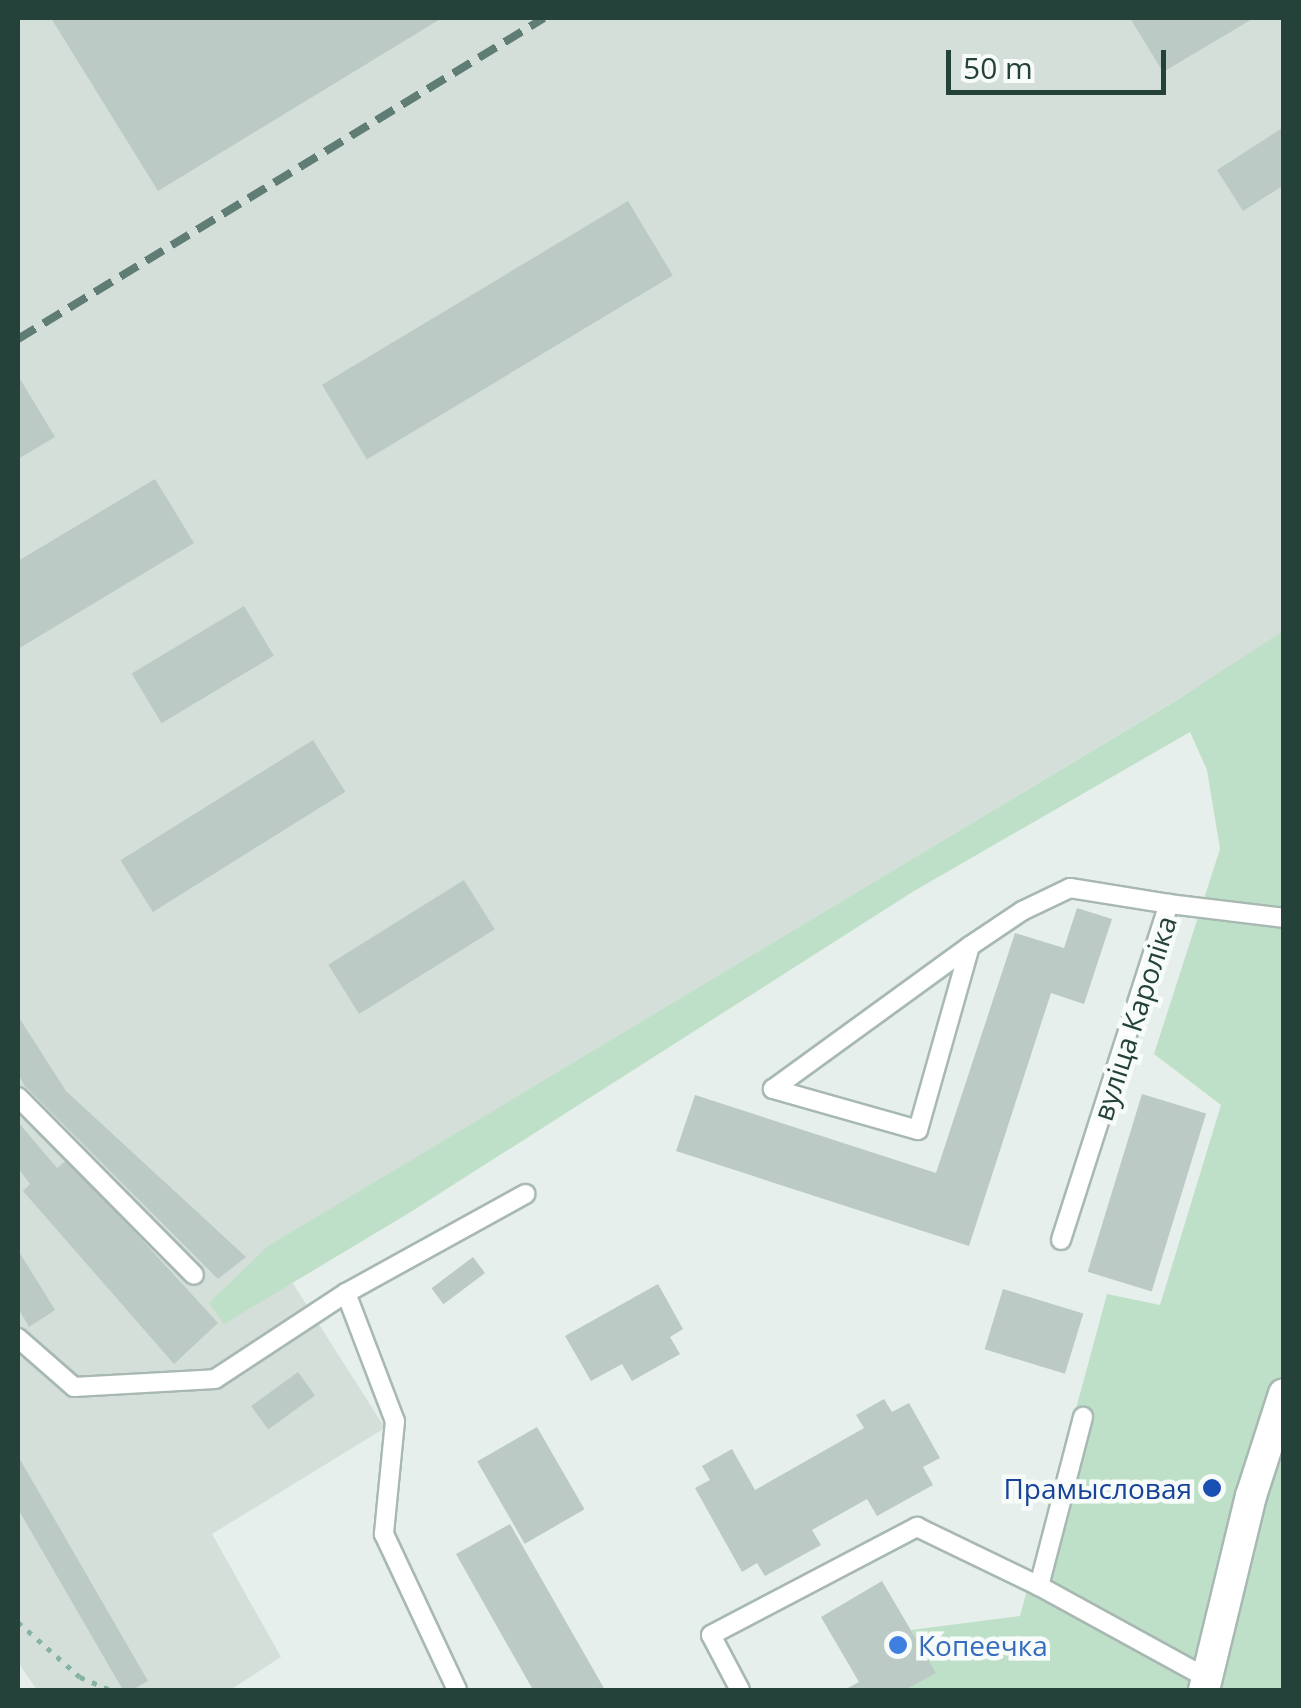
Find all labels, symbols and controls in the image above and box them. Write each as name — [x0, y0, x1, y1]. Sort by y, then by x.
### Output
scale bar — [951, 30, 1171, 92]
text: 50 m — [963, 47, 1033, 88]
street label: вуліца Кароліка — [1085, 911, 1183, 1125]
place label: Прамысловая — [1003, 1471, 1192, 1505]
marker: Прамысловая — [1201, 1477, 1223, 1499]
place label: Копеечка — [918, 1628, 1048, 1662]
marker: Копеечка — [887, 1634, 909, 1656]

